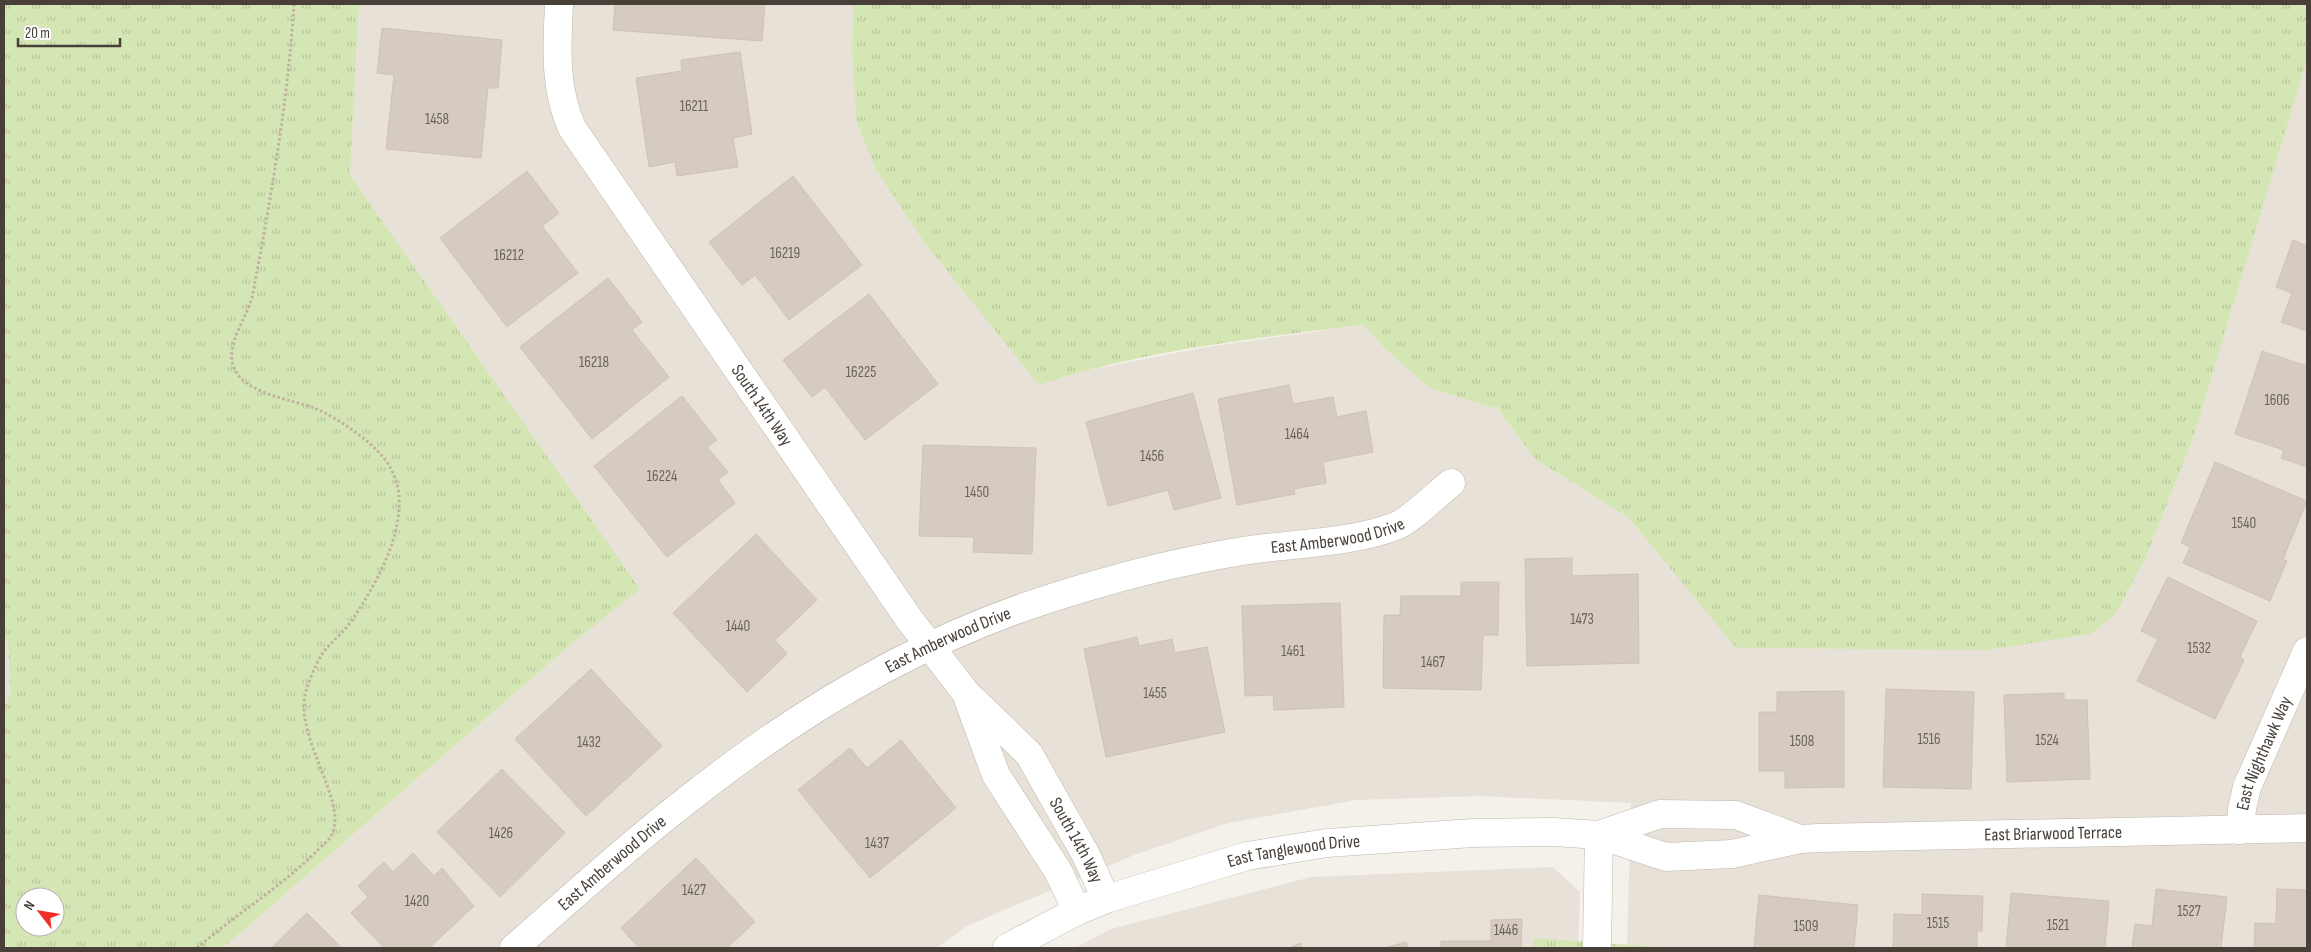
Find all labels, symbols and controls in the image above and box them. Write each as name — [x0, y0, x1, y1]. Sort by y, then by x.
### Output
scale bar — [18, 15, 120, 47]
text: 20 m — [25, 24, 50, 43]
house number: 16211 — [680, 97, 709, 116]
house number: 1458 — [425, 110, 449, 129]
house number: 16219 — [770, 244, 800, 263]
house number: 16212 — [494, 246, 524, 265]
house number: 16218 — [579, 353, 609, 372]
street label: South 14th Way — [727, 361, 797, 450]
house number: 16225 — [846, 363, 876, 382]
house number: 1606 — [2264, 391, 2290, 410]
house number: 1464 — [1285, 425, 1309, 444]
house number: 1456 — [1140, 447, 1164, 466]
house number: 16224 — [647, 467, 677, 486]
house number: 1450 — [965, 483, 989, 502]
street label: East Amberwood Drive — [1270, 514, 1409, 558]
house number: 1540 — [2232, 514, 2256, 533]
street label: East Amberwood Drive — [882, 603, 1014, 678]
house number: 1473 — [1570, 610, 1594, 629]
house number: 1440 — [726, 617, 750, 636]
house number: 1532 — [2187, 639, 2211, 658]
house number: 1461 — [1281, 642, 1305, 661]
house number: 1467 — [1421, 653, 1445, 672]
house number: 1455 — [1143, 684, 1167, 703]
street label: East Nighthawk Way — [2232, 693, 2297, 812]
house number: 1516 — [1917, 730, 1941, 749]
house number: 1524 — [2035, 731, 2059, 750]
house number: 1508 — [1790, 732, 1814, 751]
house number: 1432 — [577, 733, 601, 752]
street label: South 14th Way — [1045, 794, 1107, 886]
street label: East Amberwood Drive — [554, 811, 671, 915]
street label: East Briarwood Terrace — [1984, 822, 2122, 846]
house number: 1426 — [489, 824, 513, 843]
street label: East Tanglewood Drive — [1225, 831, 1361, 872]
house number: 1437 — [865, 834, 889, 853]
house number: 1427 — [682, 881, 706, 900]
north arrow — [15, 887, 65, 937]
house number: 1420 — [405, 892, 429, 911]
text: N — [20, 898, 38, 913]
house number: 1527 — [2177, 902, 2201, 921]
house number: 1515 — [1927, 914, 1949, 933]
house number: 1521 — [2047, 916, 2070, 935]
house number: 1509 — [1794, 917, 1818, 936]
house number: 1446 — [1494, 921, 1518, 940]

